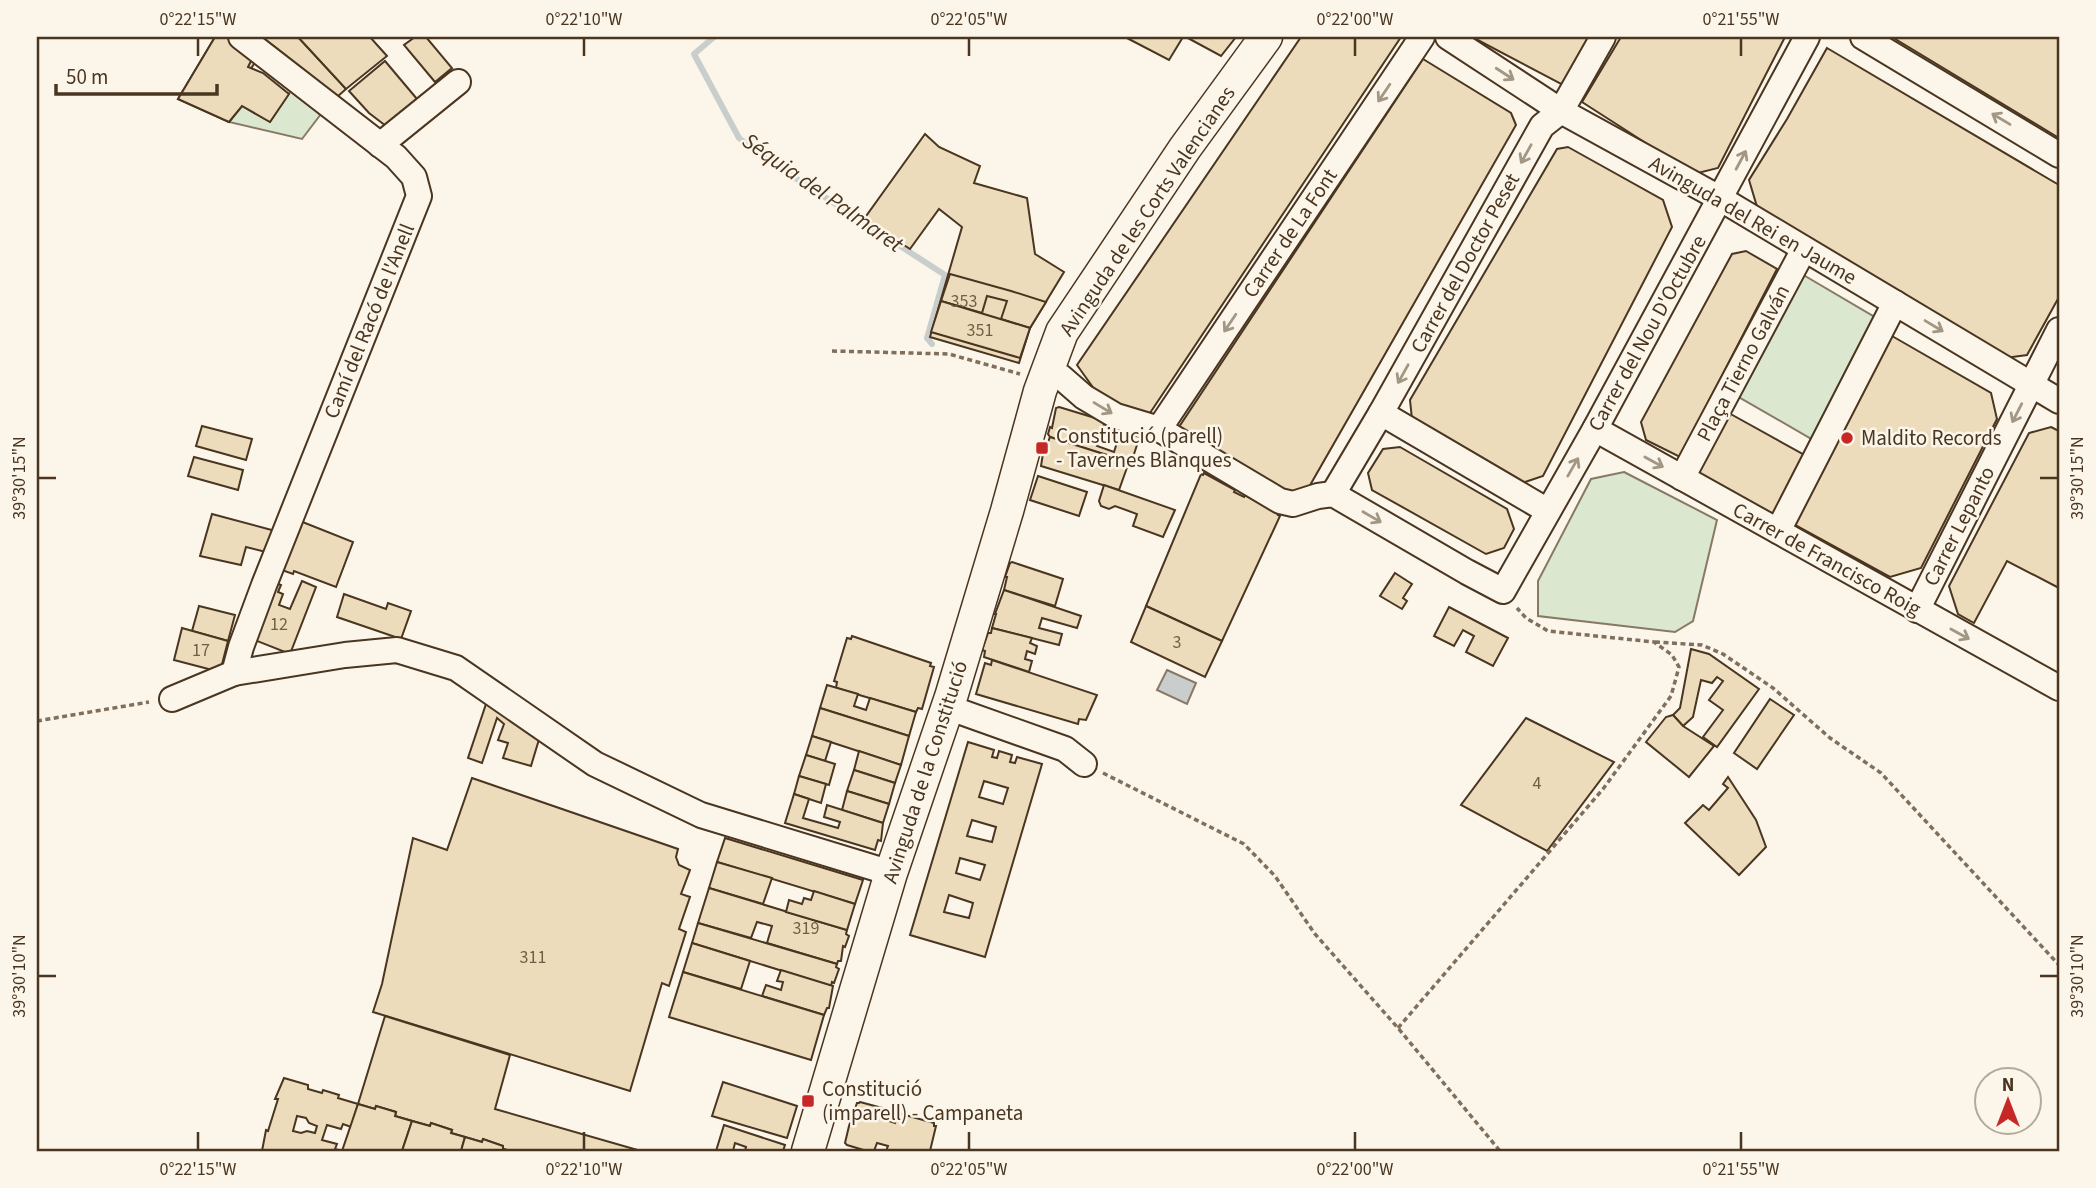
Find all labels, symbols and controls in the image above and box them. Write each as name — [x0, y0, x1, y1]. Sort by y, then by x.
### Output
text: 0°22'15"W — [160, 7, 237, 32]
text: 0°22'10"W — [546, 7, 623, 32]
text: 0°22'05"W — [931, 7, 1008, 32]
text: 0°22'00"W — [1317, 7, 1394, 32]
text: 0°21'55"W — [1703, 7, 1780, 32]
scale bar — [56, 52, 217, 96]
text: 50 m — [66, 62, 108, 92]
one-way arrow — [1495, 67, 1514, 82]
street label: Avinguda de les Corts Valencianes — [1052, 80, 1242, 342]
one-way arrow — [1377, 83, 1391, 103]
one-way arrow — [1991, 112, 2011, 126]
water label: Séquia del Palmaret — [736, 124, 910, 261]
one-way arrow — [1519, 143, 1533, 163]
street label: Avinguda del Rei en Jaume — [1644, 148, 1862, 292]
one-way arrow — [1734, 151, 1748, 171]
street label: Carrer de La Font — [1236, 162, 1344, 304]
street label: Carrer del Doctor Peset — [1403, 168, 1527, 358]
street label: Camí del Racó de l'Anell — [316, 219, 422, 423]
street label: Carrer del Nou D'Octubre — [1581, 229, 1713, 437]
street label: Plaça Tierno Galván — [1689, 279, 1797, 447]
house number: 353 — [951, 289, 977, 314]
one-way arrow — [1223, 313, 1237, 332]
house number: 351 — [967, 318, 993, 343]
one-way arrow — [1923, 319, 1943, 333]
one-way arrow — [1396, 363, 1410, 383]
one-way arrow — [1092, 402, 1112, 416]
one-way arrow — [2010, 402, 2024, 423]
place label: Constitució (parell) - Tavernes Blanques — [1056, 421, 1232, 475]
place label: Maldito Records — [1861, 423, 2002, 453]
marker: Maldito Records — [1839, 430, 1855, 446]
text: 39°30'15"N — [7, 436, 32, 520]
text: 39°30'15"N — [2065, 436, 2090, 520]
marker: Constitució (parell) - Tavernes Blanques — [1034, 440, 1050, 456]
one-way arrow — [1644, 455, 1664, 469]
one-way arrow — [1566, 458, 1580, 478]
street label: Carrer Lepanto — [1916, 461, 2002, 591]
street label: Carrer de Francisco Roig — [1727, 495, 1927, 623]
one-way arrow — [1362, 510, 1382, 524]
house number: 12 — [270, 612, 288, 637]
one-way arrow — [1949, 627, 1969, 641]
house number: 3 — [1173, 630, 1182, 655]
house number: 17 — [192, 638, 210, 663]
street label: Avinguda de la Constitució — [875, 657, 975, 887]
house number: 4 — [1533, 771, 1542, 796]
house number: 319 — [793, 916, 819, 941]
text: 39°30'10"N — [7, 934, 32, 1018]
text: 39°30'10"N — [2065, 934, 2090, 1018]
house number: 311 — [520, 945, 546, 970]
north arrow — [1974, 1066, 2044, 1136]
text: N — [2002, 1072, 2014, 1099]
place label: Constitució (imparell) - Campaneta — [822, 1074, 1023, 1128]
marker: Constitució (imparell) - Campaneta — [800, 1093, 816, 1109]
text: 0°22'15"W — [160, 1157, 237, 1182]
text: 0°22'10"W — [546, 1157, 623, 1182]
text: 0°22'05"W — [931, 1157, 1008, 1182]
text: 0°22'00"W — [1317, 1157, 1394, 1182]
text: 0°21'55"W — [1703, 1157, 1780, 1182]

